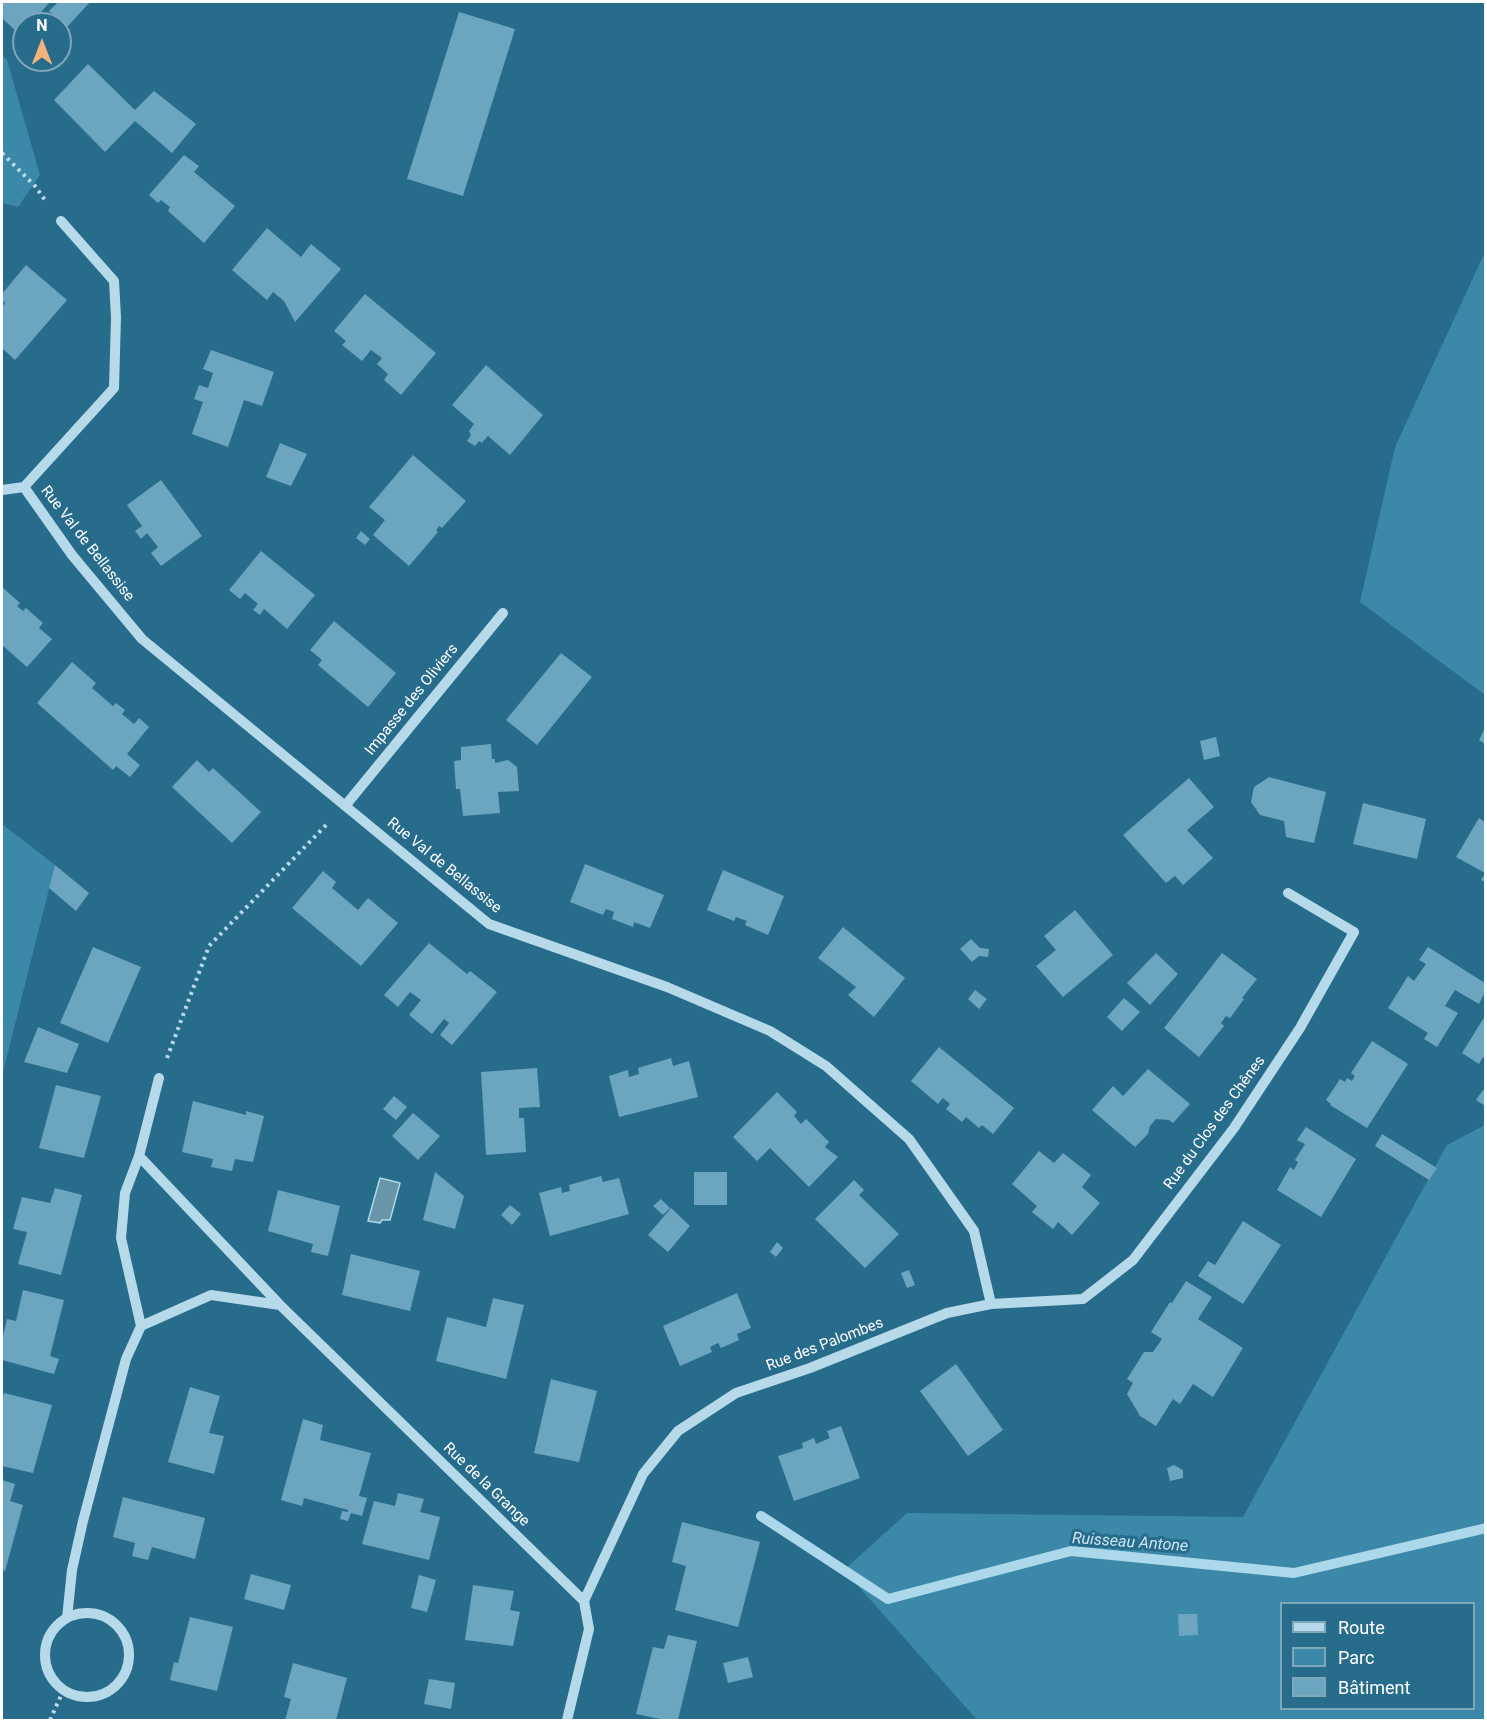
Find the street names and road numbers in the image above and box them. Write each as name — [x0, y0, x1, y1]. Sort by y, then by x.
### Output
street label: Rue Val de Bellassise — [36, 483, 138, 605]
street label: Impasse des Oliviers — [362, 641, 462, 759]
street label: Rue Val de Bellassise — [383, 814, 505, 918]
street label: Rue du Clos des Chênes — [1160, 1053, 1270, 1193]
street label: Rue des Palombes — [764, 1314, 886, 1376]
street label: Rue de la Grange — [439, 1439, 533, 1531]

